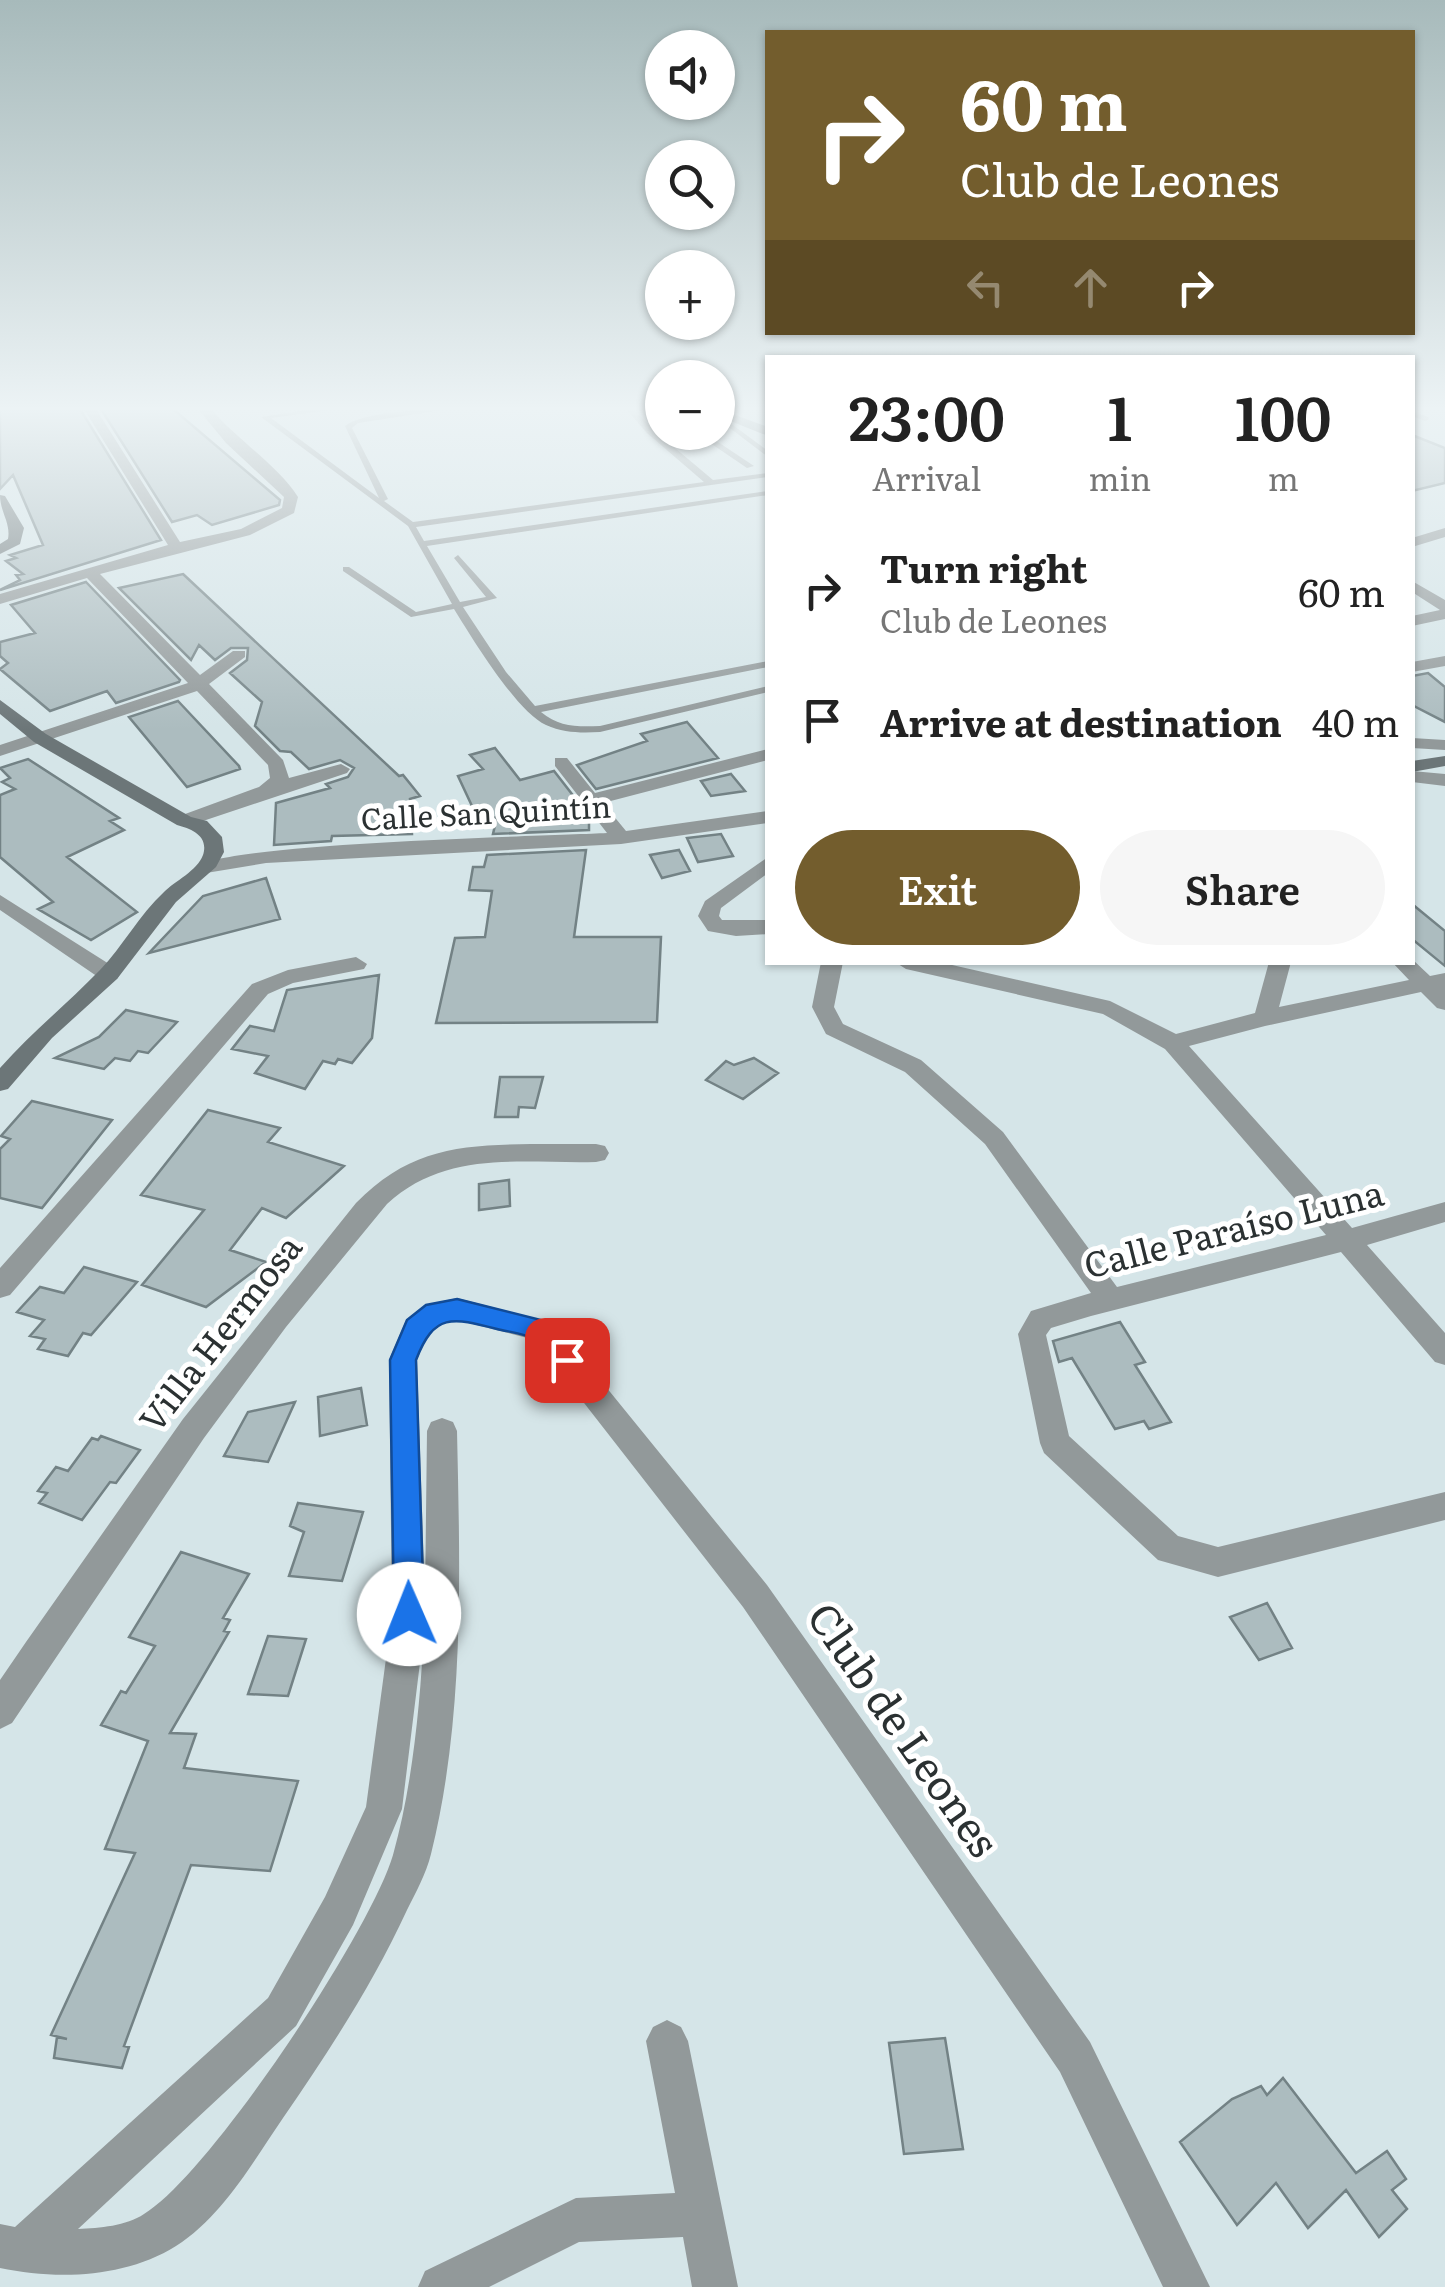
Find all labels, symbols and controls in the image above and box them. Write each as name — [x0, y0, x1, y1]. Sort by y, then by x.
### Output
map controls — [645, 30, 735, 450]
button: sound — [645, 30, 735, 120]
text: 60 m — [960, 49, 1128, 153]
icon: right — [795, 70, 925, 200]
button: search — [645, 140, 735, 230]
text: Club de Leones — [960, 144, 1279, 211]
button: + — [645, 250, 735, 340]
icon: left — [958, 260, 1013, 315]
icon: ahead — [1063, 260, 1118, 315]
icon: right — [1168, 260, 1223, 315]
button: − — [645, 360, 735, 450]
text: 23:00 — [849, 370, 1005, 459]
text: 1 — [1108, 370, 1132, 459]
text: 100 — [1235, 370, 1331, 459]
text: Arrival — [872, 453, 981, 501]
text: min — [1088, 453, 1151, 501]
text: m — [1268, 453, 1299, 501]
text: Turn right — [880, 538, 1087, 595]
text: 60 m — [1298, 562, 1385, 619]
icon: right — [795, 563, 850, 618]
text: Club de Leones — [880, 595, 1107, 643]
text: Arrive at destination — [880, 692, 1282, 749]
text: 40 m — [1312, 692, 1399, 749]
icon: arrive — [795, 693, 850, 748]
street label: Calle San Quintín — [360, 782, 612, 840]
button: Exit — [795, 830, 1080, 945]
button: Share — [1100, 830, 1385, 945]
street label: Calle Paraíso Luna — [1078, 1165, 1389, 1289]
street label: Villa Hermosa — [125, 1222, 313, 1442]
pin — [525, 1318, 610, 1403]
icon: arrive — [540, 1333, 595, 1388]
position arrow — [357, 1562, 461, 1666]
street label: Club de Leones — [795, 1588, 1016, 1868]

